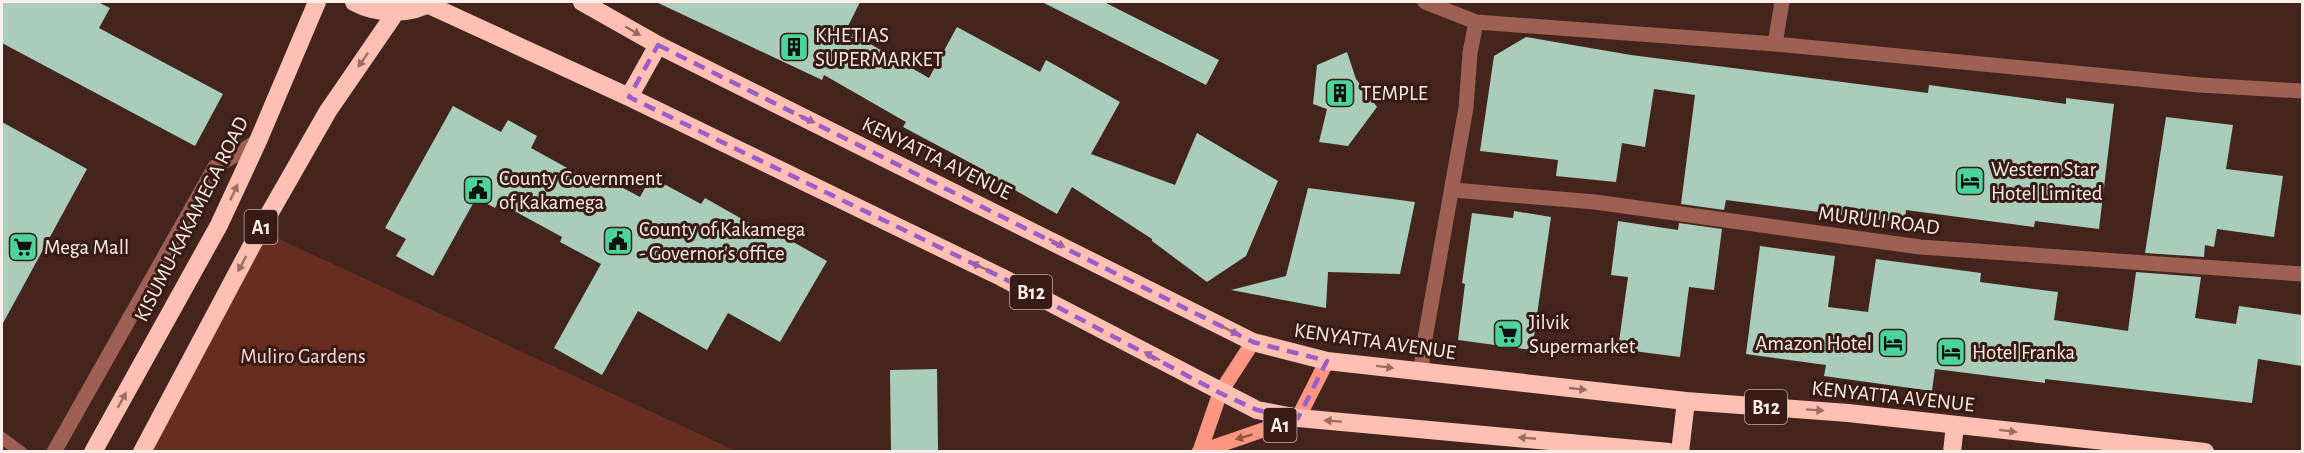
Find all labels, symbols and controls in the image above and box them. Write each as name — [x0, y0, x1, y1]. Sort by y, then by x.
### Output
one-way arrow — [625, 25, 641, 36]
place label: KHETIAS SUPERMARKET — [815, 25, 943, 70]
building icon: KHETIAS SUPERMARKET — [778, 31, 810, 63]
one-way arrow — [358, 52, 369, 68]
building icon: TEMPLE — [1324, 77, 1356, 109]
place label: TEMPLE — [1361, 83, 1428, 104]
street label: KISUMU-KAKAMEGA ROAD — [131, 113, 252, 325]
one-way arrow — [798, 113, 816, 123]
street label: KENYATTA AVENUE — [859, 113, 1015, 204]
place label: Western Star Hotel Limited — [1991, 159, 2103, 204]
hotel icon: Western Star Hotel Limited — [1954, 165, 1986, 197]
place label: County Government of Kakamega — [499, 168, 662, 213]
public building icon: County Government of Kakamega — [462, 174, 494, 206]
one-way arrow — [230, 183, 239, 200]
street label: MURULI ROAD — [1817, 203, 1941, 238]
road number: A1 — [244, 210, 278, 244]
place label: County of Kakamega - Governor's office — [639, 219, 806, 264]
public building icon: County of Kakamega - Governor's office — [602, 225, 634, 257]
supermarket icon: Mega Mall — [7, 231, 39, 263]
place label: Mega Mall — [44, 237, 129, 258]
one-way arrow — [1048, 238, 1065, 248]
one-way arrow — [237, 255, 247, 272]
one-way arrow — [970, 261, 987, 270]
road number: B12 — [1010, 275, 1052, 309]
place label: Jilvik Supermarket — [1529, 312, 1636, 357]
supermarket icon: Jilvik Supermarket — [1492, 318, 1524, 350]
street label: KENYATTA AVENUE — [1293, 320, 1457, 363]
one-way arrow — [1222, 326, 1239, 336]
hotel icon: Amazon Hotel — [1877, 327, 1909, 359]
place label: Amazon Hotel — [1755, 333, 1872, 354]
hotel icon: Hotel Franka — [1935, 336, 1967, 368]
place label: Hotel Franka — [1972, 342, 2075, 363]
park label: Muliro Gardens — [240, 346, 366, 367]
one-way arrow — [1143, 351, 1160, 361]
one-way arrow — [1375, 362, 1394, 372]
street label: KENYATTA AVENUE — [1811, 378, 1975, 415]
one-way arrow — [1569, 385, 1588, 394]
road number: B12 — [1745, 390, 1787, 424]
one-way arrow — [116, 392, 126, 409]
one-way arrow — [1805, 405, 1824, 415]
road number: A1 — [1264, 408, 1296, 442]
one-way arrow — [1323, 416, 1342, 426]
one-way arrow — [1999, 426, 2018, 435]
one-way arrow — [1235, 433, 1253, 442]
one-way arrow — [1517, 433, 1536, 443]

